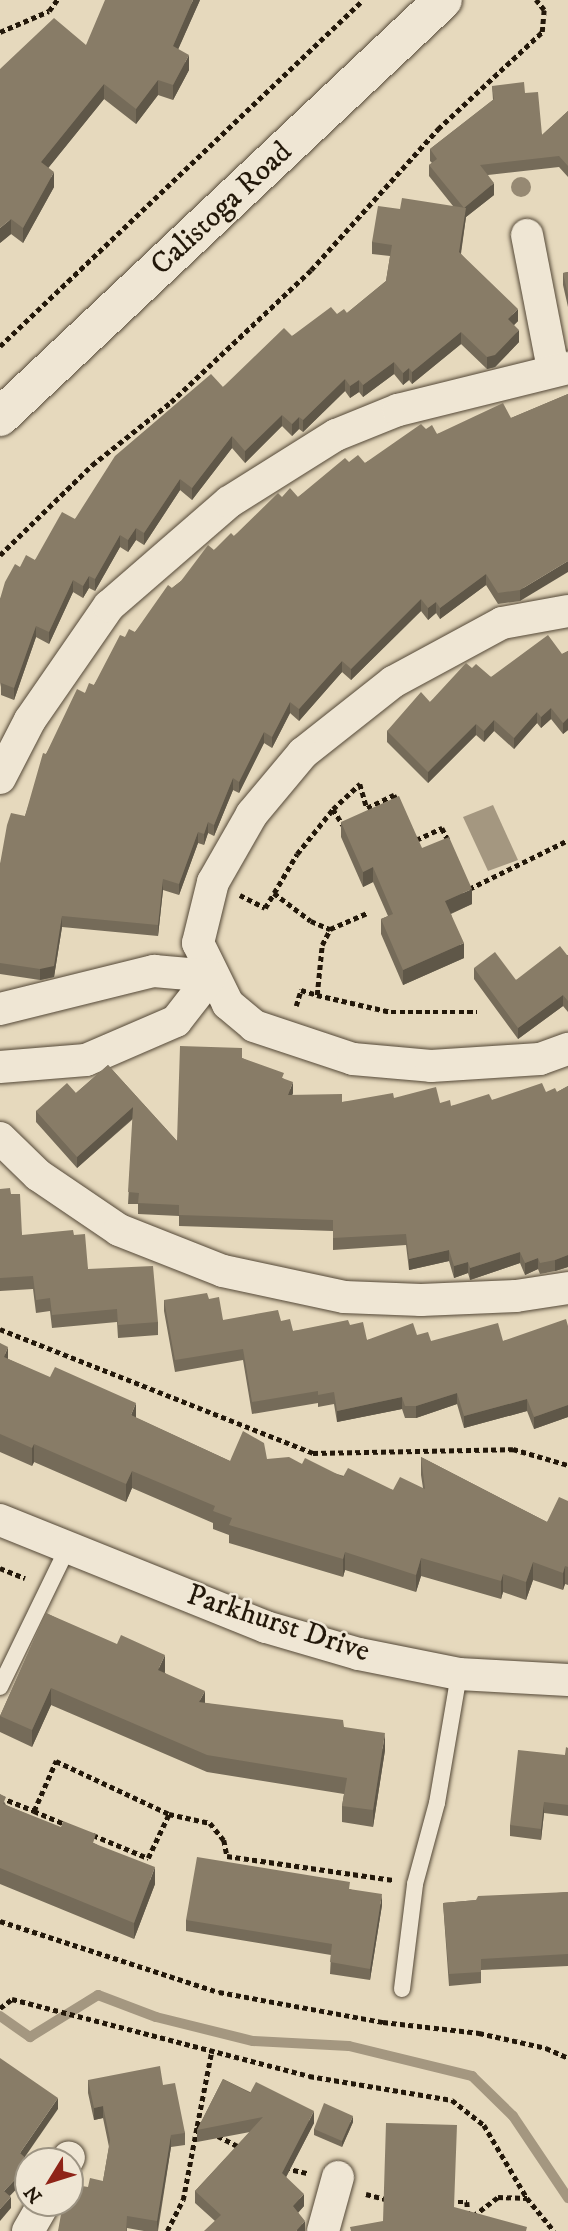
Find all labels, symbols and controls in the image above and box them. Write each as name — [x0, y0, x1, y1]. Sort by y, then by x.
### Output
street label: Calistoga Road — [144, 135, 300, 283]
street label: Parkhurst Drive — [182, 1578, 374, 1670]
north arrow — [14, 2147, 84, 2217]
text: N — [20, 2181, 48, 2207]

